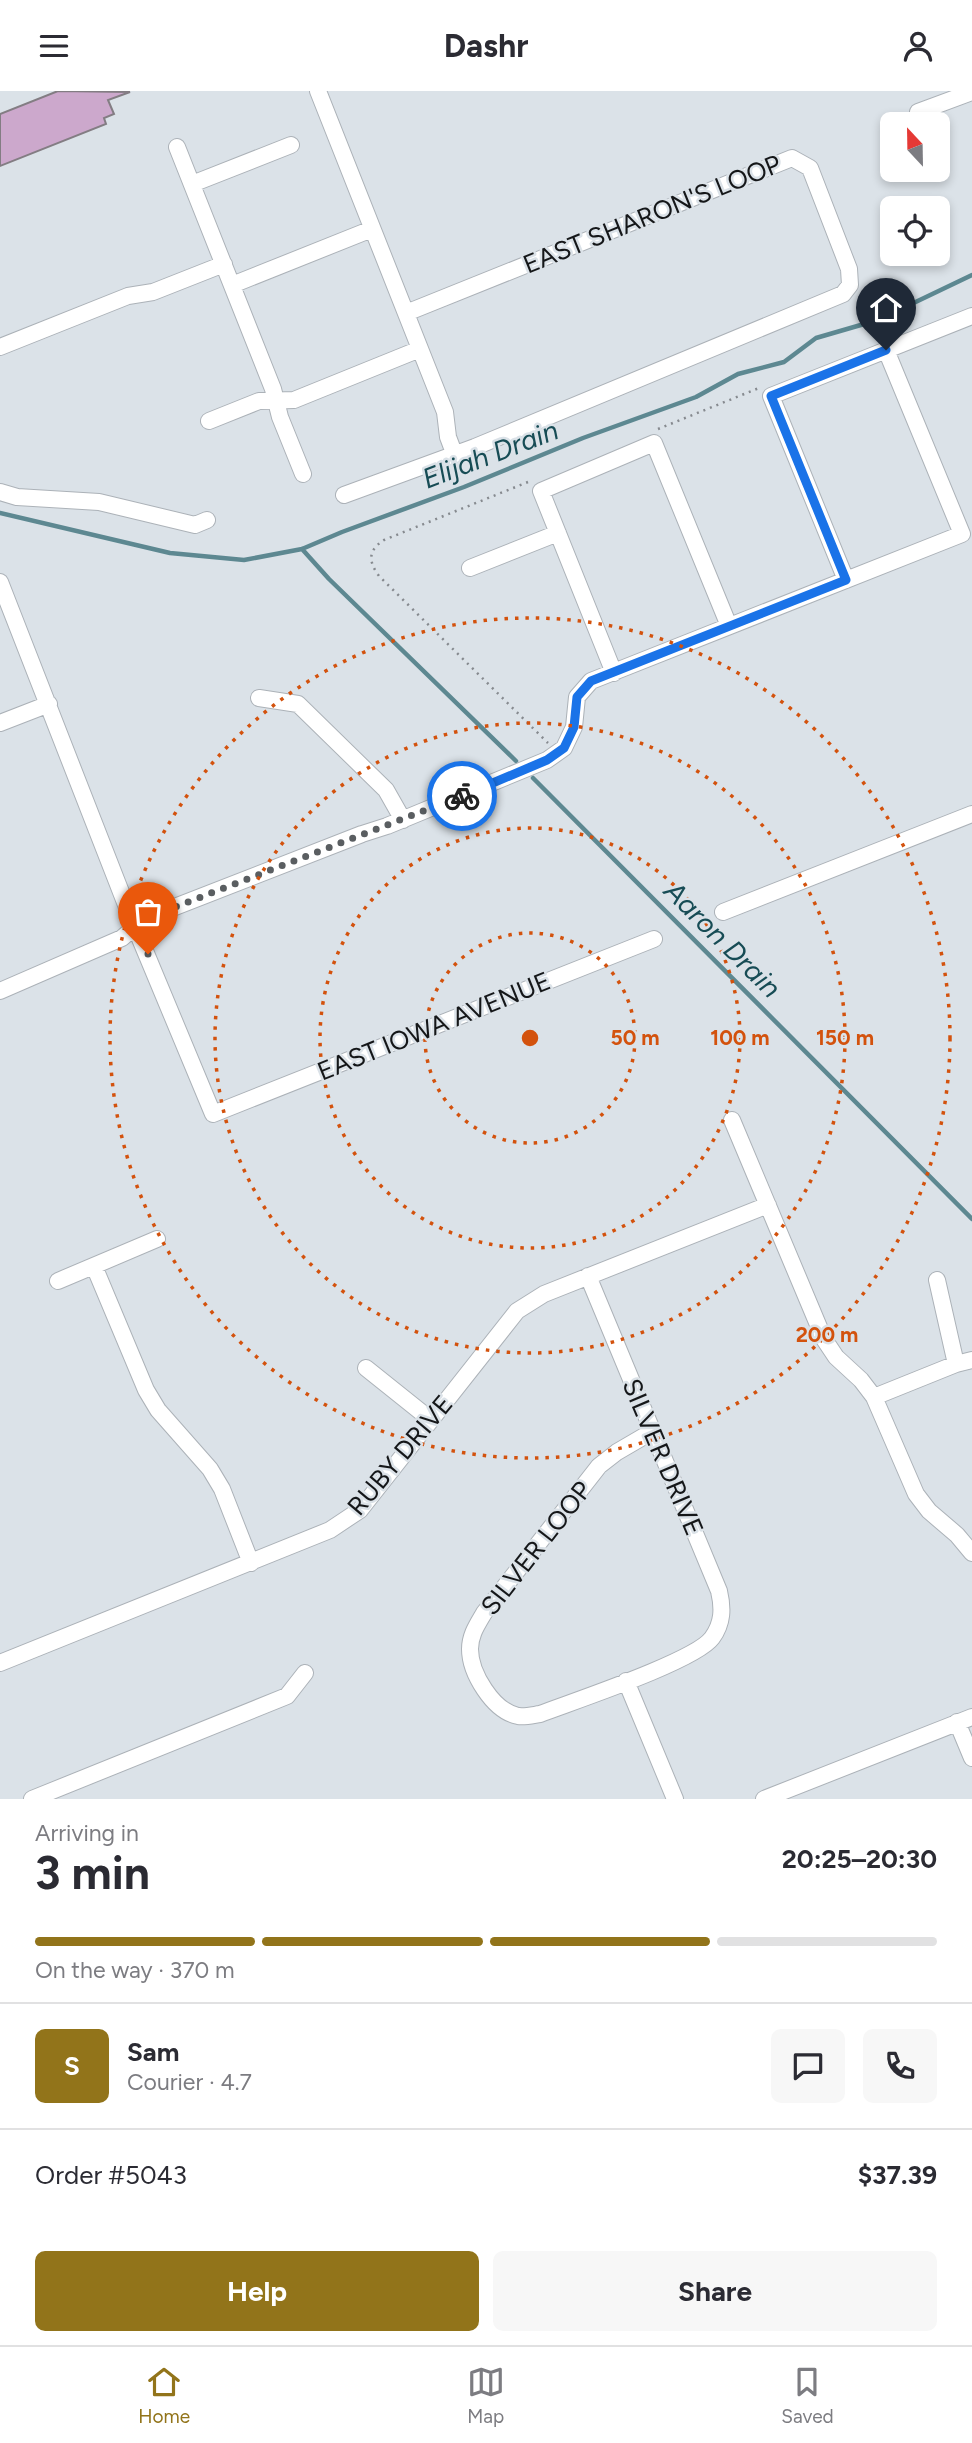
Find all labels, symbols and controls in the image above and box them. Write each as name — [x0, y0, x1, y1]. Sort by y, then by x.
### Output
icon: menu — [35, 27, 73, 65]
text: Dashr — [444, 27, 528, 65]
icon: person — [899, 27, 937, 65]
north arrow — [880, 112, 950, 182]
map controls — [880, 112, 950, 266]
street label: EAST SHARON'S LOOP — [518, 148, 786, 280]
button: locate — [880, 196, 950, 266]
pin — [856, 278, 916, 350]
icon: home — [867, 289, 905, 327]
water label: Elijah Drain — [417, 413, 563, 495]
courier — [427, 761, 497, 831]
icon: bike — [443, 777, 481, 815]
water label: Aaron Drain — [657, 873, 788, 1004]
pin — [118, 882, 178, 954]
icon: bag — [129, 893, 167, 931]
street label: EAST IOWA AVENUE — [313, 965, 555, 1087]
text: 50 m — [610, 1025, 660, 1050]
text: 100 m — [710, 1025, 770, 1050]
text: 150 m — [816, 1025, 874, 1050]
centre of rings — [518, 1026, 542, 1050]
text: 200 m — [796, 1322, 858, 1347]
street label: SILVER DRIVE — [616, 1374, 710, 1540]
street label: RUBY DRIVE — [340, 1388, 460, 1522]
street label: SILVER LOOP — [474, 1475, 598, 1621]
text: Arriving in — [35, 1819, 139, 1847]
text: 20:25–20:30 — [782, 1843, 937, 1875]
text: 3 min — [35, 1845, 150, 1901]
text: On the way · 370 m — [35, 1956, 235, 1984]
button: chat — [771, 2029, 845, 2103]
button: phone — [863, 2029, 937, 2103]
text: Sam — [127, 2036, 179, 2068]
text: S — [64, 2050, 80, 2082]
text: Courier · 4.7 — [127, 2068, 252, 2096]
text: Order #5043 — [35, 2159, 187, 2191]
text: $37.39 — [858, 2159, 937, 2191]
button: Help — [35, 2251, 479, 2331]
button: Share — [493, 2251, 937, 2331]
tab: Home — [138, 2363, 190, 2428]
tab: Map — [467, 2363, 505, 2428]
tab: Saved — [781, 2363, 834, 2428]

